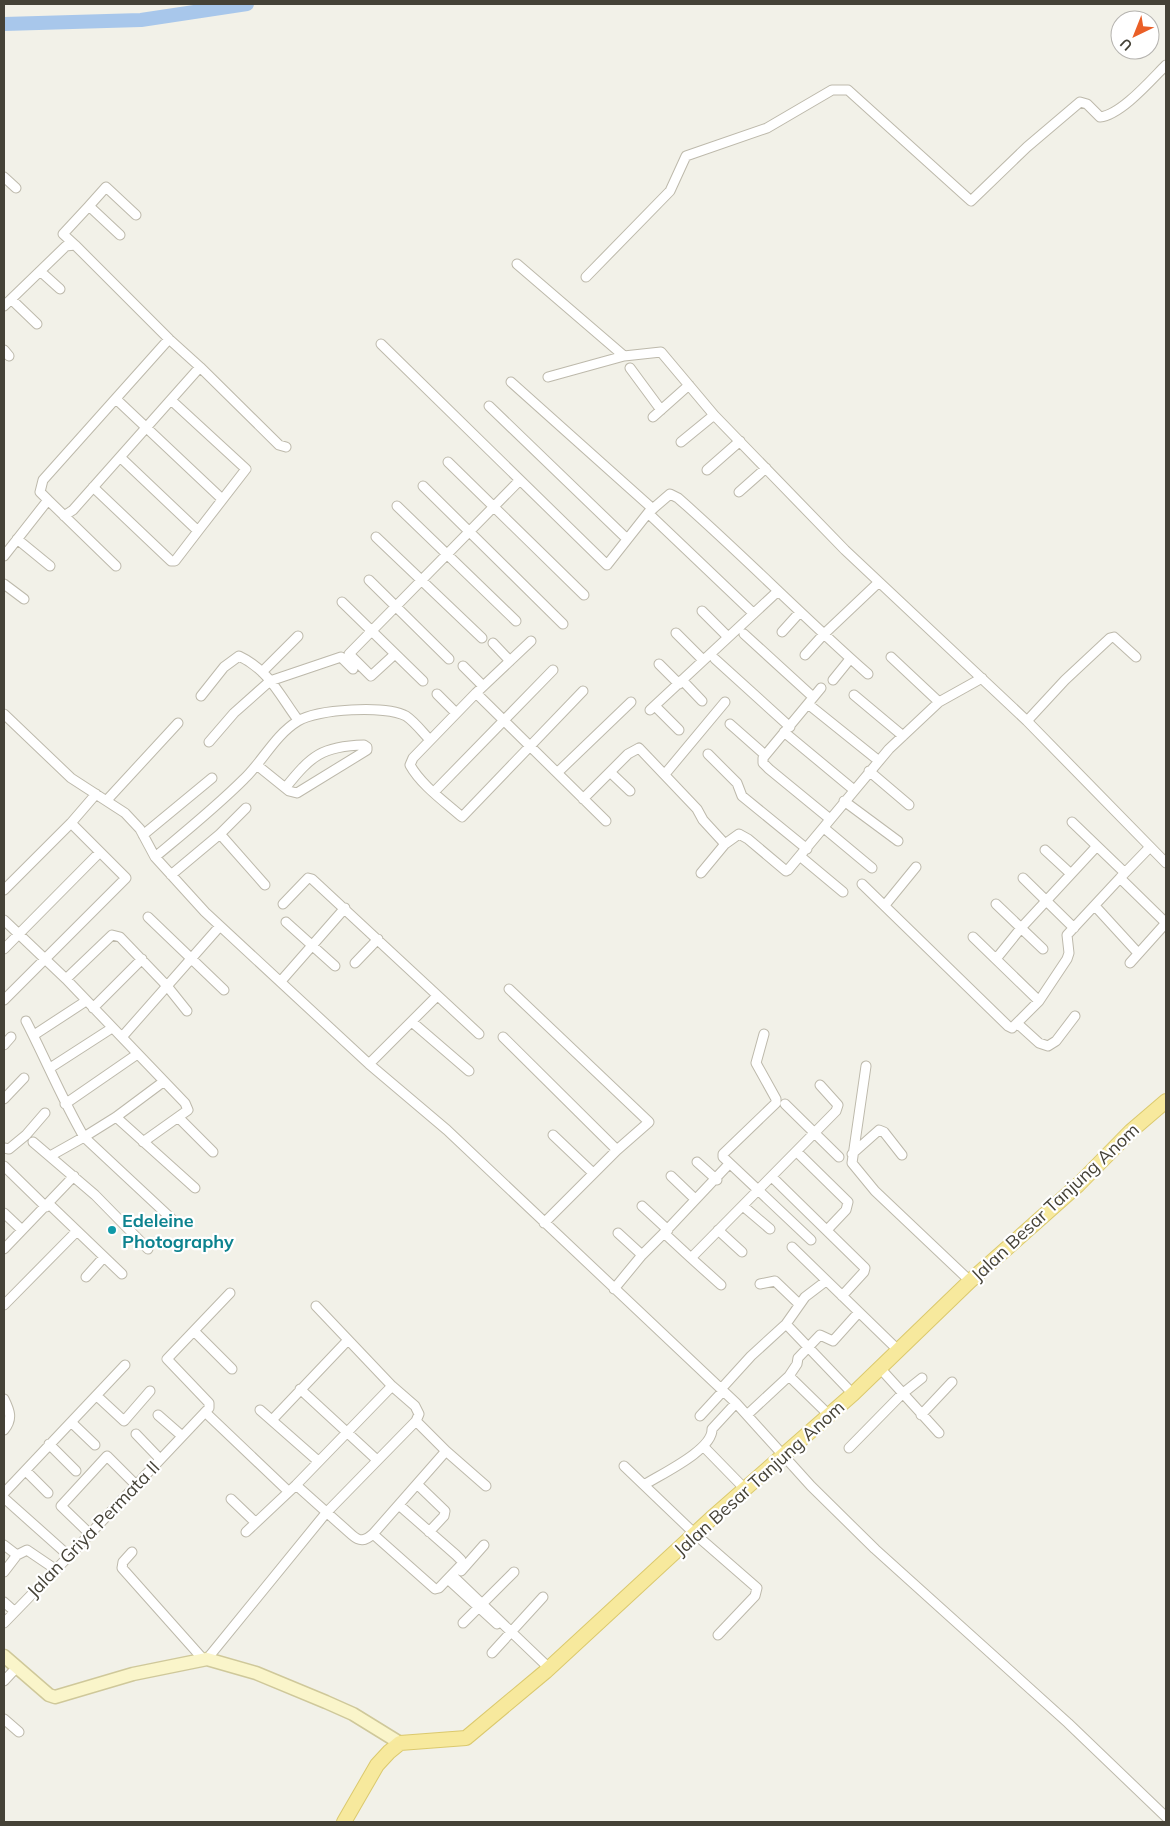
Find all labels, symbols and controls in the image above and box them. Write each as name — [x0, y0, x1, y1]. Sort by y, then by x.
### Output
north arrow — [1110, 10, 1160, 60]
text: U — [1116, 34, 1136, 55]
street label: Jalan Besar Tanjung Anom — [966, 1118, 1144, 1286]
place label: Edeleine Photography — [122, 1209, 234, 1253]
marker: Edeleine Photography — [106, 1224, 118, 1236]
street label: Jalan Besar Tanjung Anom — [669, 1395, 849, 1561]
street label: Jalan Griya Permata II — [22, 1456, 164, 1602]

